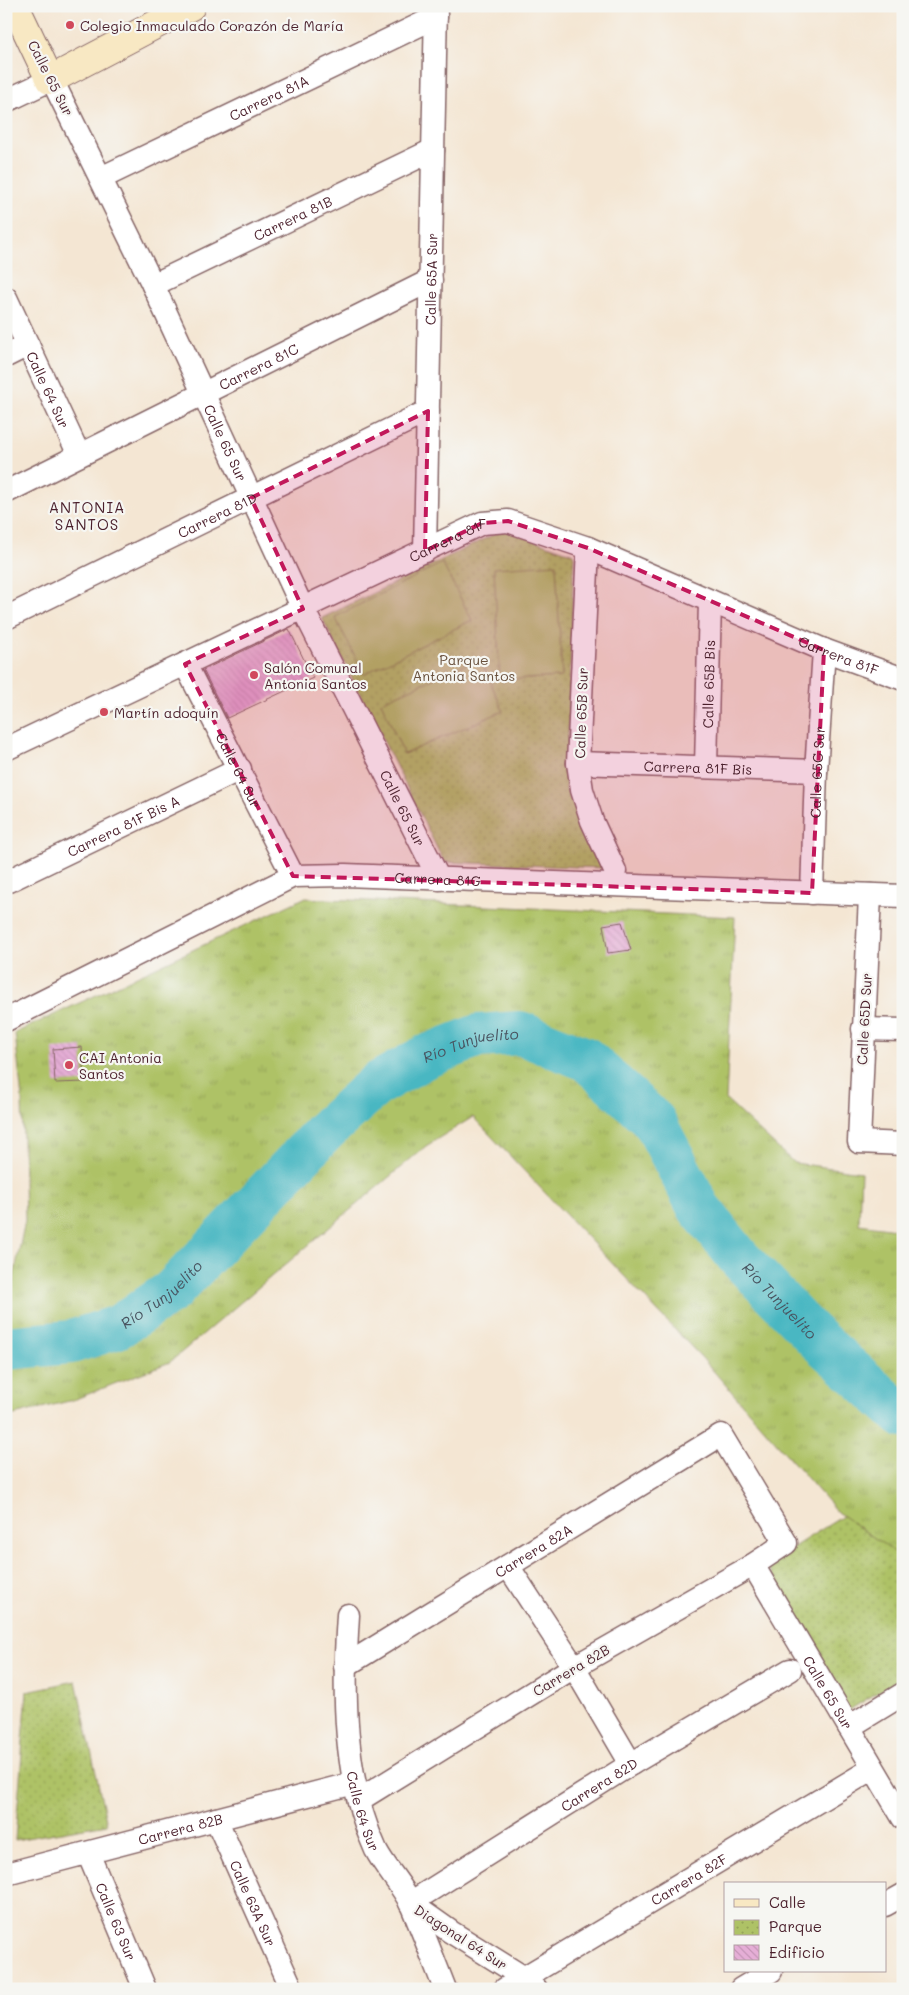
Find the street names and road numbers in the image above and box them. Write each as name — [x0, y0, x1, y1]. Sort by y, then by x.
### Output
street label: Calle 65 Sur — [24, 37, 78, 119]
street label: Carrera 81A — [226, 70, 312, 125]
street label: Carrera 81B — [250, 191, 335, 245]
street label: Calle 65A Sur — [420, 233, 441, 325]
street label: Carrera 81C — [215, 338, 301, 394]
street label: Calle 64 Sur — [23, 348, 75, 431]
street label: Calle 65 Sur — [200, 401, 252, 484]
street label: Carrera 81D — [174, 487, 260, 542]
street label: Carrera 81F — [406, 513, 487, 566]
street label: Carrera 81F — [796, 631, 882, 679]
street label: Calle 65B Bis — [697, 640, 719, 729]
street label: Calle 65B Sur — [570, 667, 592, 759]
street label: Calle 65C Sur — [805, 725, 828, 819]
street label: Calle 64 Sur — [212, 729, 266, 811]
street label: Carrera 81F Bis — [643, 756, 753, 778]
street label: Calle 65 Sur — [376, 767, 430, 849]
street label: Carrera 81F Bis A — [64, 790, 182, 861]
street label: Carrera 81G — [394, 867, 482, 890]
street label: Calle 65D Sur — [852, 972, 876, 1066]
street label: Carrera 82A — [491, 1519, 576, 1581]
street label: Carrera 82B — [529, 1640, 613, 1700]
street label: Calle 65 Sur — [799, 1652, 858, 1733]
street label: Carrera 82D — [557, 1753, 641, 1816]
street label: Calle 64 Sur — [343, 1770, 385, 1854]
street label: Carrera 82B — [136, 1808, 224, 1849]
street label: Carrera 82F — [647, 1849, 730, 1909]
street label: Calle 63A Sur — [226, 1857, 281, 1949]
street label: Calle 63 Sur — [92, 1879, 141, 1963]
street label: Diagonal 64 Sur — [411, 1900, 511, 1974]

